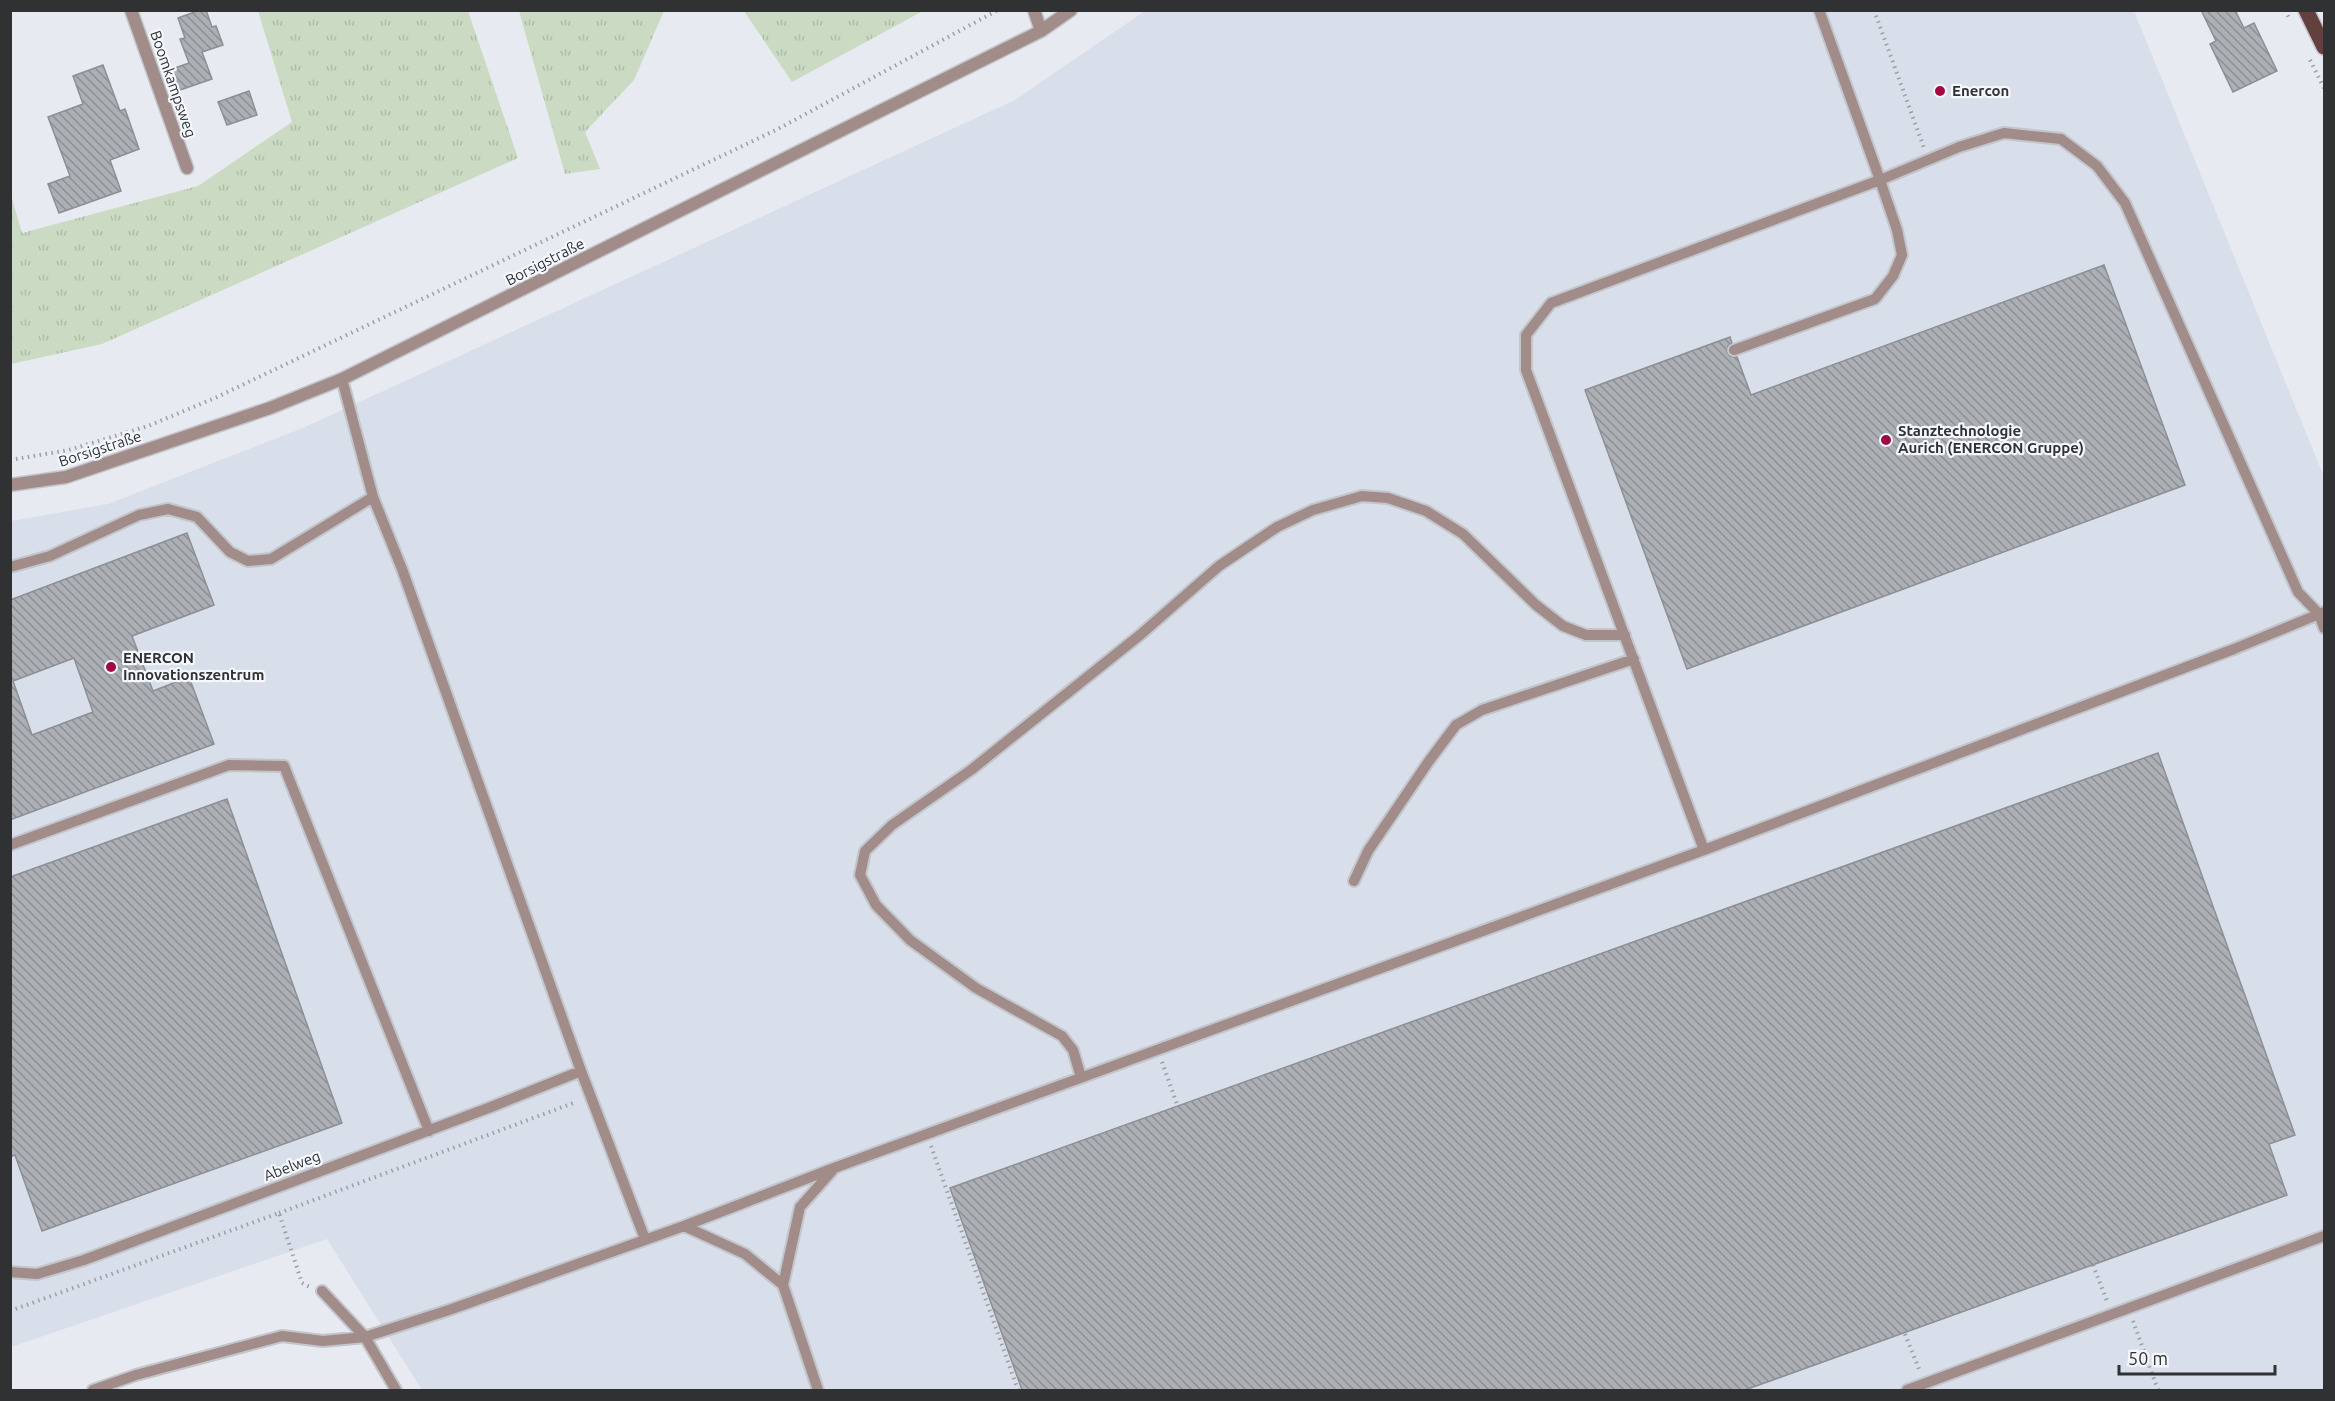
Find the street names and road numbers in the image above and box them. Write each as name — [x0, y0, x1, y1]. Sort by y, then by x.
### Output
street label: Boomkampsweg — [147, 28, 200, 140]
street label: Borsigstraße — [503, 234, 587, 289]
street label: Borsigstraße — [56, 427, 143, 470]
street label: Abelweg — [261, 1147, 323, 1184]

